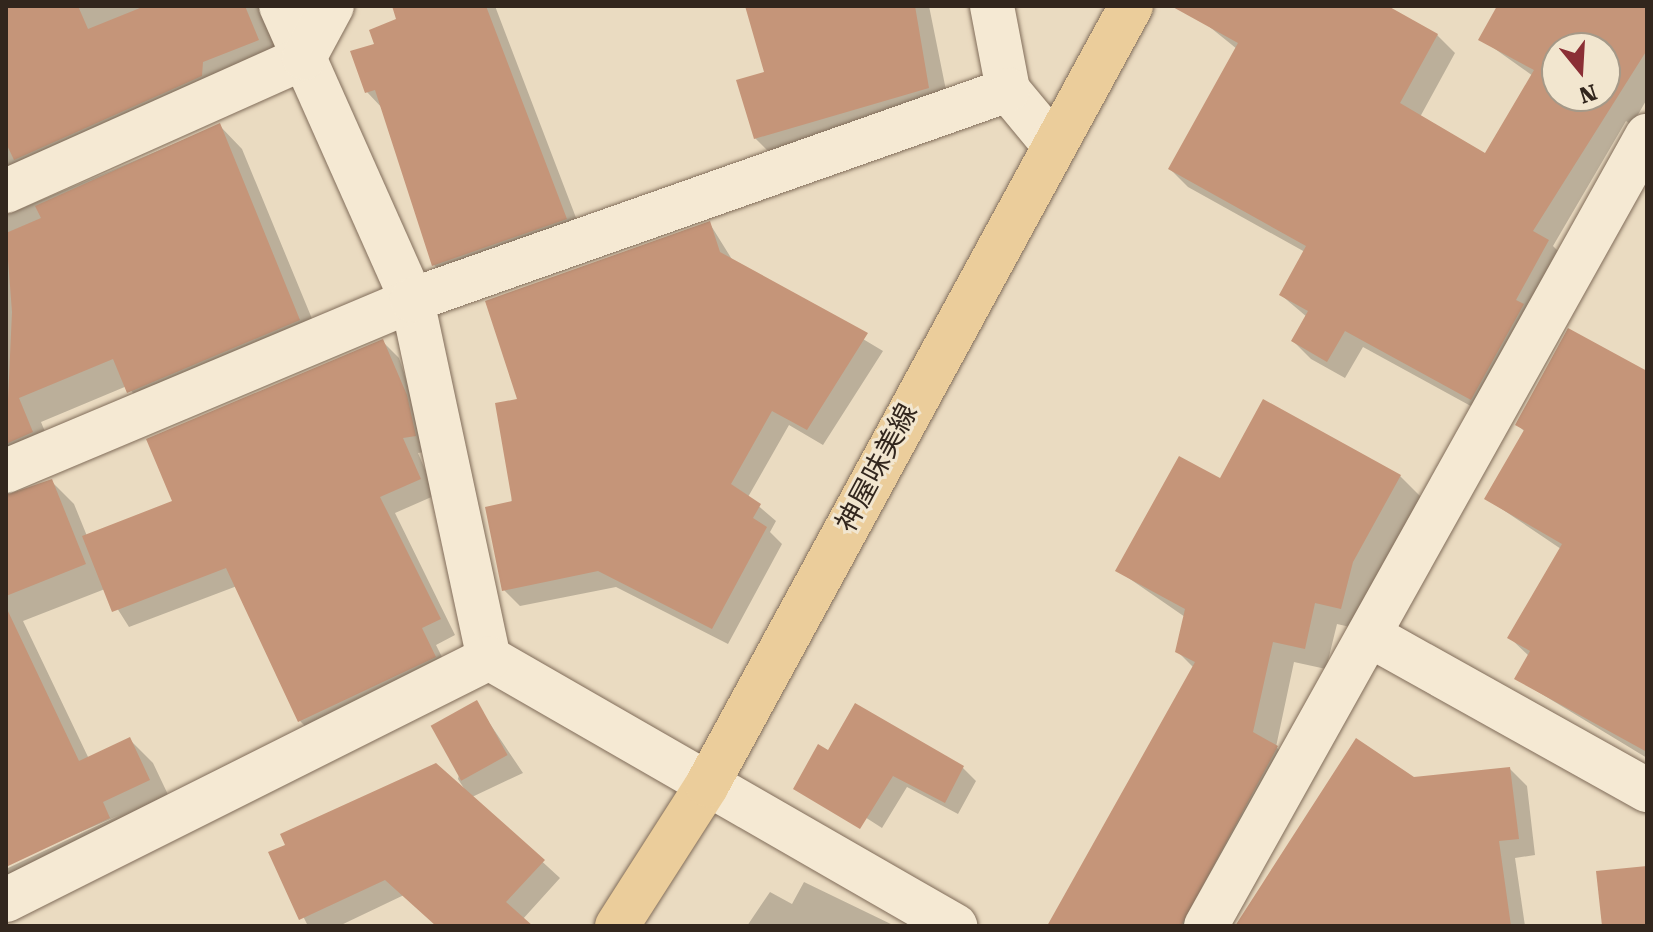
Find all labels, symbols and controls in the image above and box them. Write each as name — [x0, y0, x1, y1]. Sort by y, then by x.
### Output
north arrow — [1541, 32, 1621, 112]
text: N — [1576, 79, 1600, 108]
street label: 神屋味美線 — [829, 398, 925, 538]

